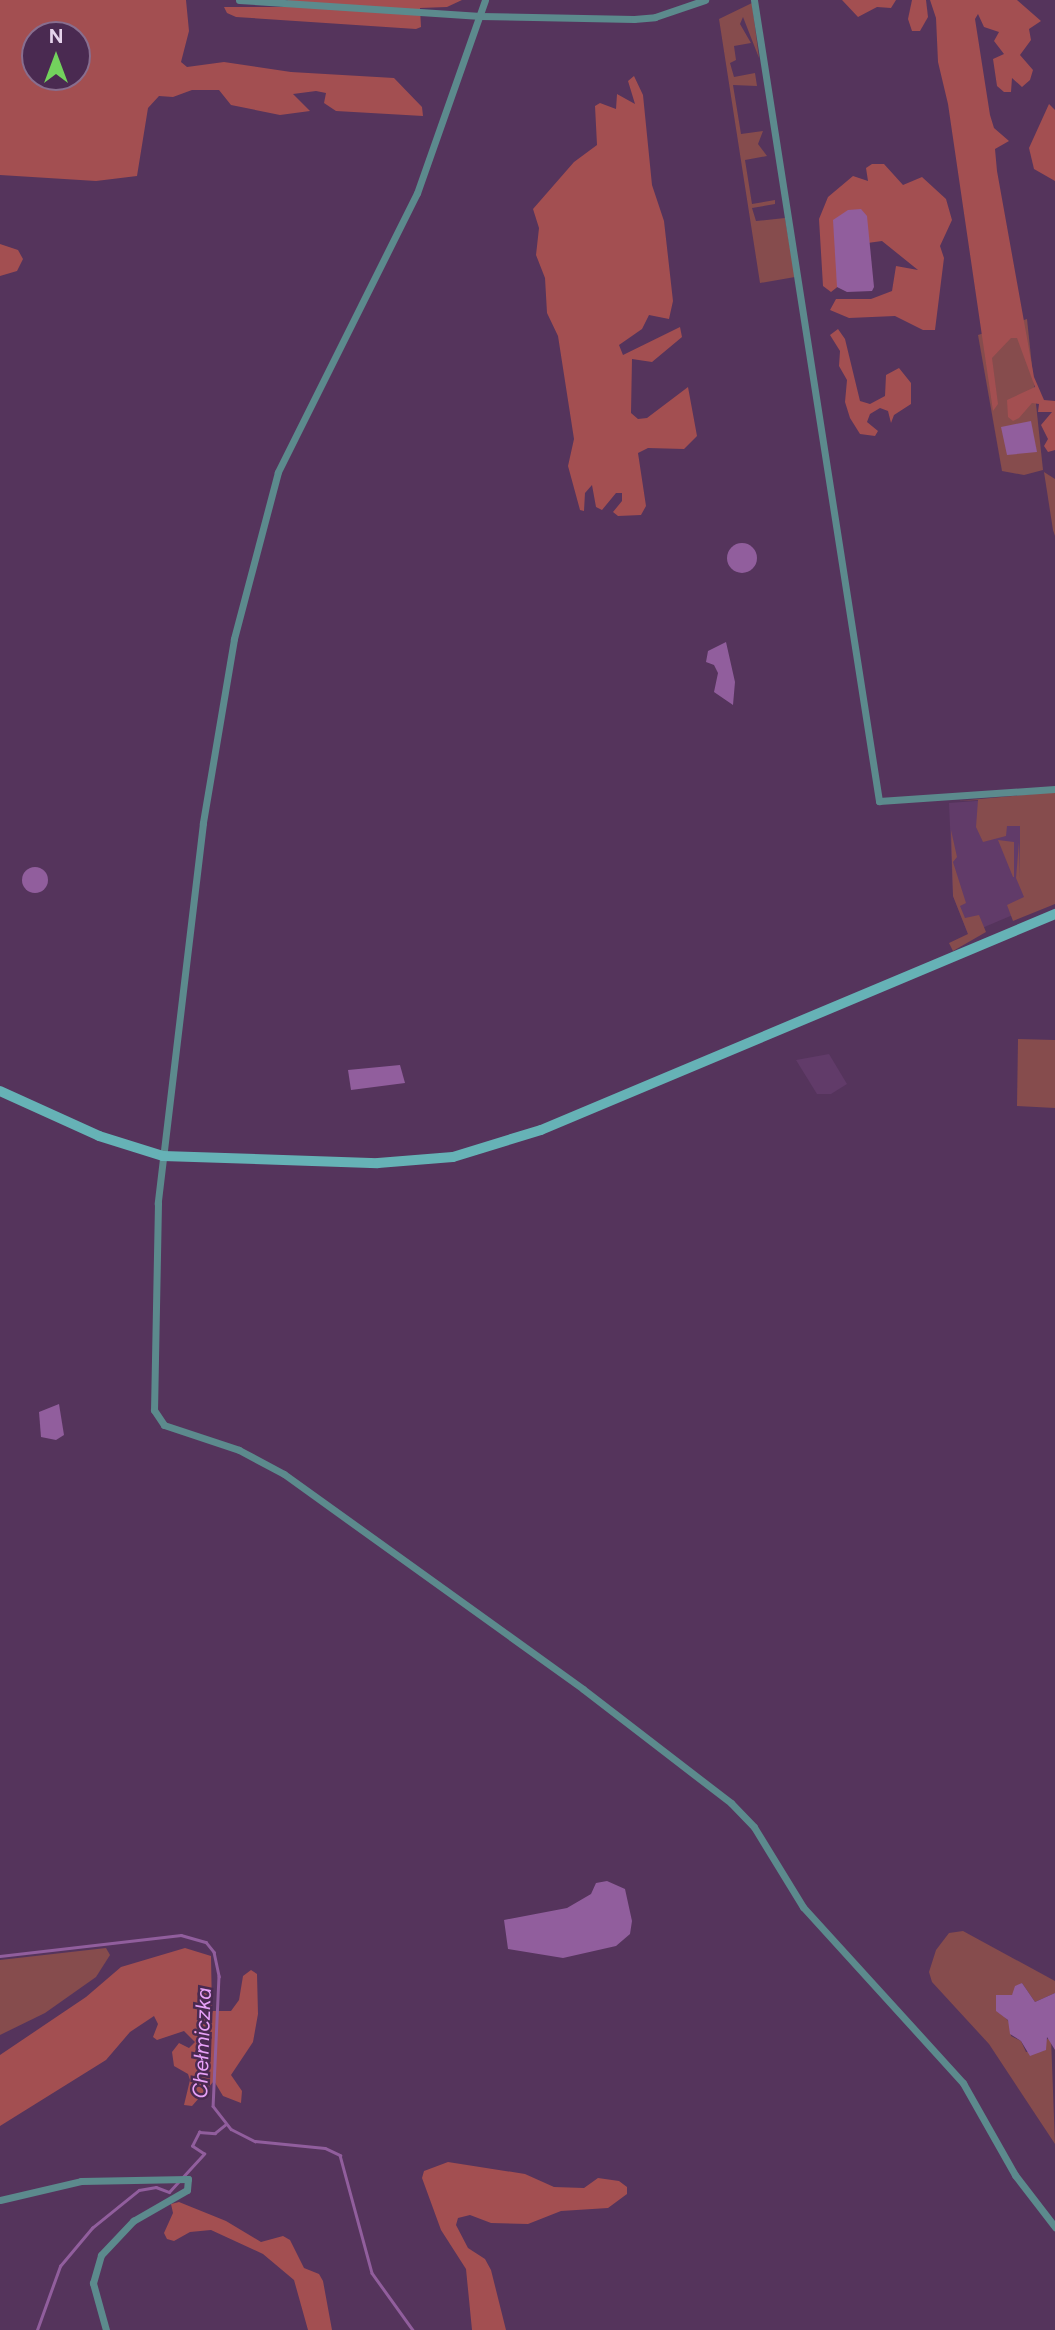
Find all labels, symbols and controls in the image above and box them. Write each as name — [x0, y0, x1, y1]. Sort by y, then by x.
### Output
north arrow — [21, 21, 91, 91]
text: N — [49, 25, 63, 48]
water label: Chełmiczka — [187, 1987, 217, 2099]

